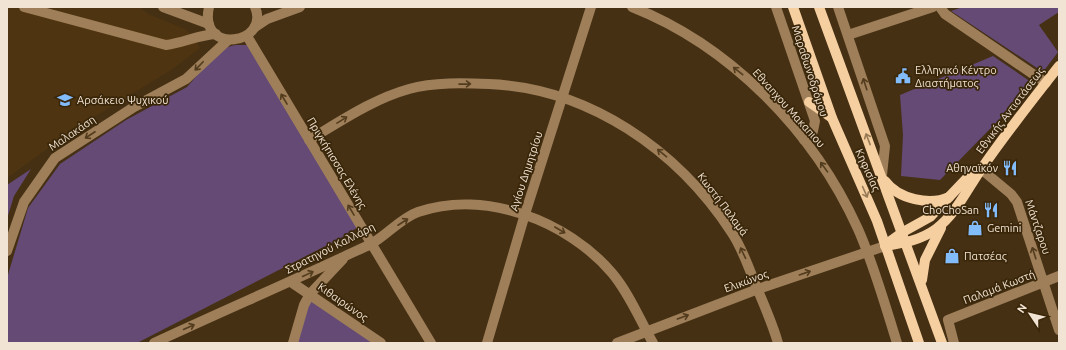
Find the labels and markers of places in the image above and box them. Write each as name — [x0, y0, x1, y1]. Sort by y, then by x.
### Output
place label: Ελληνικό Κέντρο Διαστήματος — [915, 64, 997, 90]
public building icon: Ελληνικό Κέντρο Διαστήματος — [894, 67, 912, 85]
school or university icon: Αρσάκειο Ψυχικού — [56, 91, 74, 109]
place label: Αρσάκειο Ψυχικού — [77, 94, 169, 106]
restaurant icon: Αθηναϊκόν — [1001, 159, 1019, 177]
place label: Αθηναϊκόν — [946, 162, 999, 174]
restaurant icon: ChoChoSan — [982, 201, 1000, 219]
place label: ChoChoSan — [922, 204, 979, 216]
shop icon: Gemini — [966, 219, 984, 237]
place label: Gemini — [987, 222, 1022, 234]
shop icon: Πατσέας — [943, 247, 961, 265]
place label: Πατσέας — [964, 250, 1007, 263]

